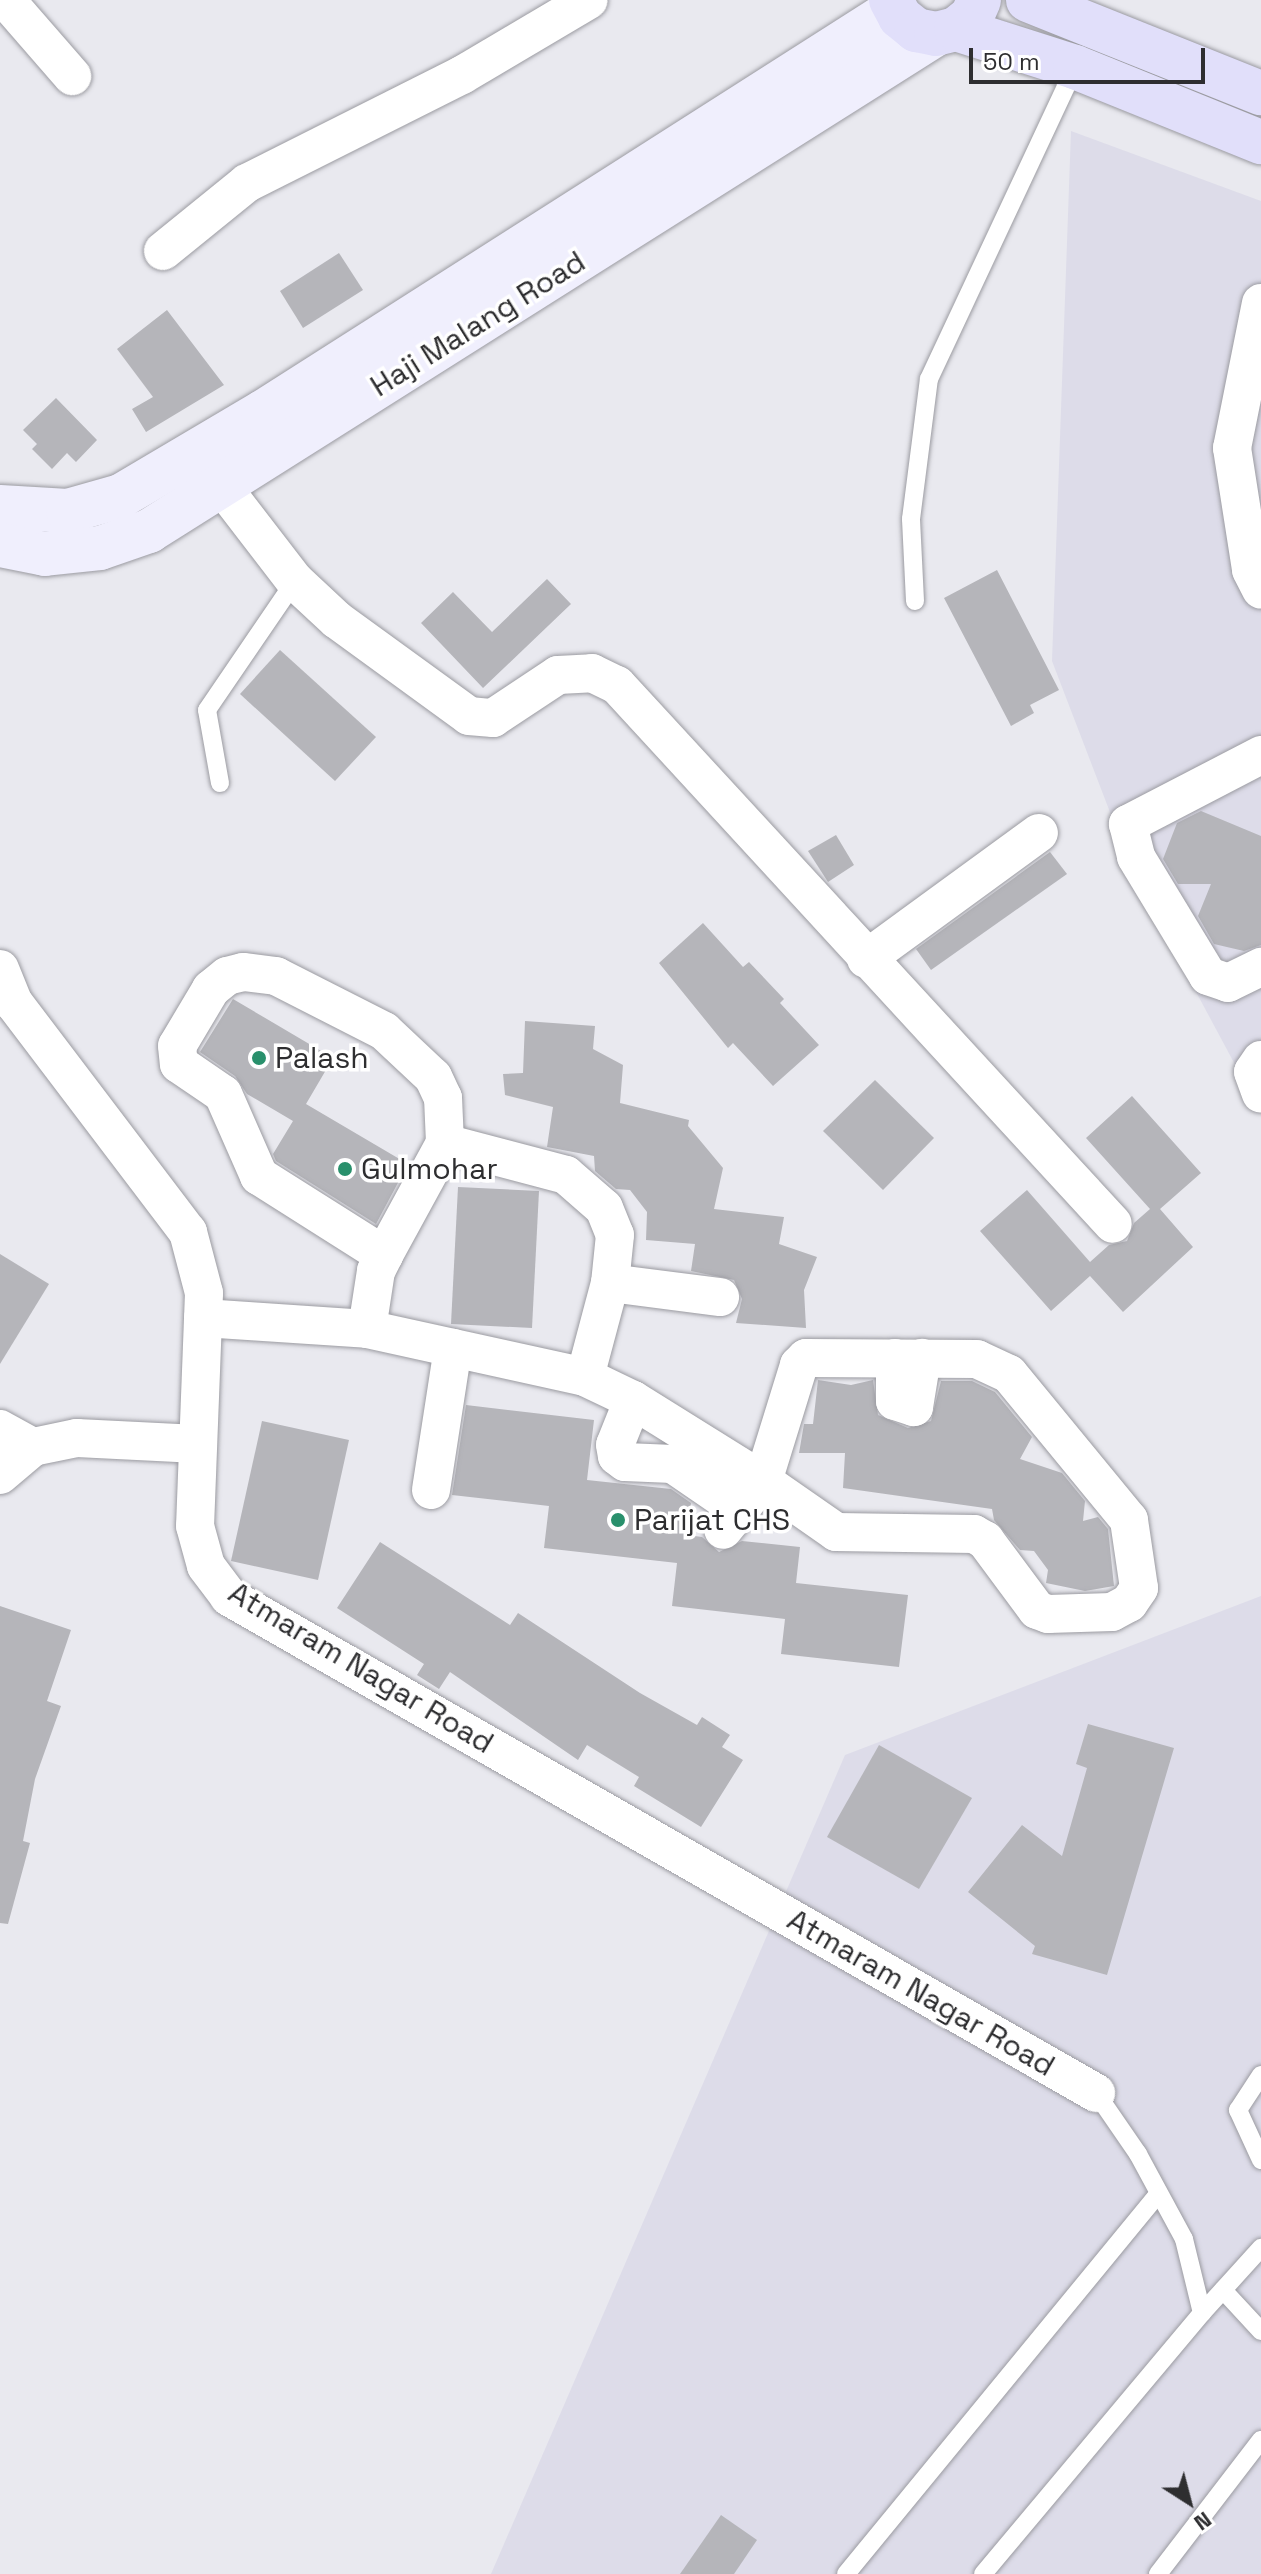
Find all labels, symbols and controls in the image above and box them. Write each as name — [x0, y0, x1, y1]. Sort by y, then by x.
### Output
scale bar — [973, 32, 1209, 82]
text: 50 m — [983, 46, 1040, 77]
street label: Haji Malang Road — [364, 244, 592, 404]
place label: Palash — [275, 1040, 369, 1076]
marker: Palash — [250, 1049, 268, 1067]
place label: Gulmohar — [361, 1151, 498, 1187]
marker: Gulmohar — [336, 1160, 354, 1178]
place label: Parijat CHS — [634, 1502, 790, 1538]
marker: Parijat CHS — [609, 1511, 627, 1529]
street label: Atmaram Nagar Road — [222, 1575, 500, 1761]
street label: Atmaram Nagar Road — [781, 1902, 1061, 2084]
north arrow — [1149, 2462, 1229, 2542]
text: N — [1189, 2506, 1217, 2537]

